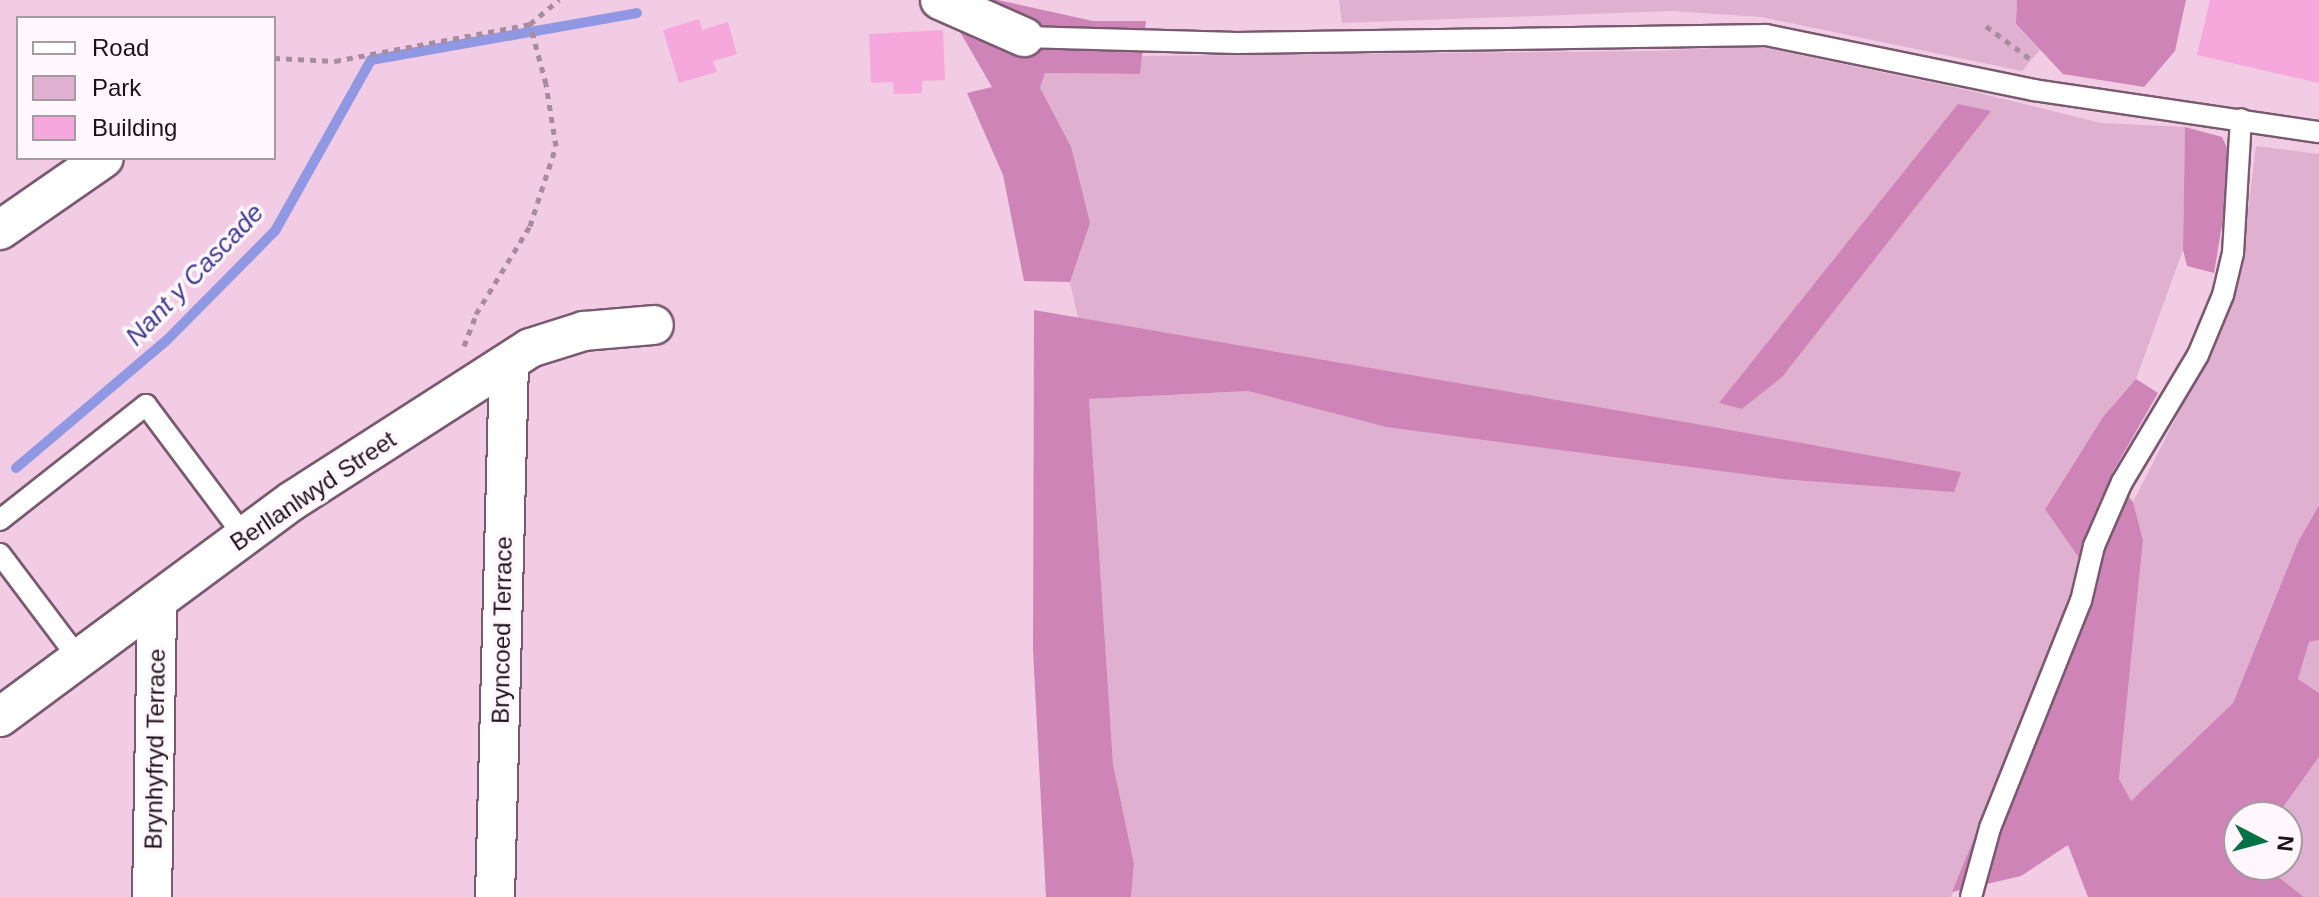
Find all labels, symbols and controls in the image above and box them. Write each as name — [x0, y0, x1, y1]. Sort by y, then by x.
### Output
legend — [16, 16, 276, 160]
text: Road — [92, 34, 149, 61]
text: Park — [92, 74, 141, 101]
text: Building — [92, 114, 177, 141]
water label: Nant y Cascade — [120, 198, 270, 352]
street label: Berllanlwyd Street — [225, 425, 401, 557]
street label: Bryncoed Terrace — [486, 536, 518, 724]
street label: Brynhyfryd Terrace — [139, 648, 171, 850]
north arrow — [2223, 801, 2303, 881]
text: N — [2272, 834, 2299, 853]

